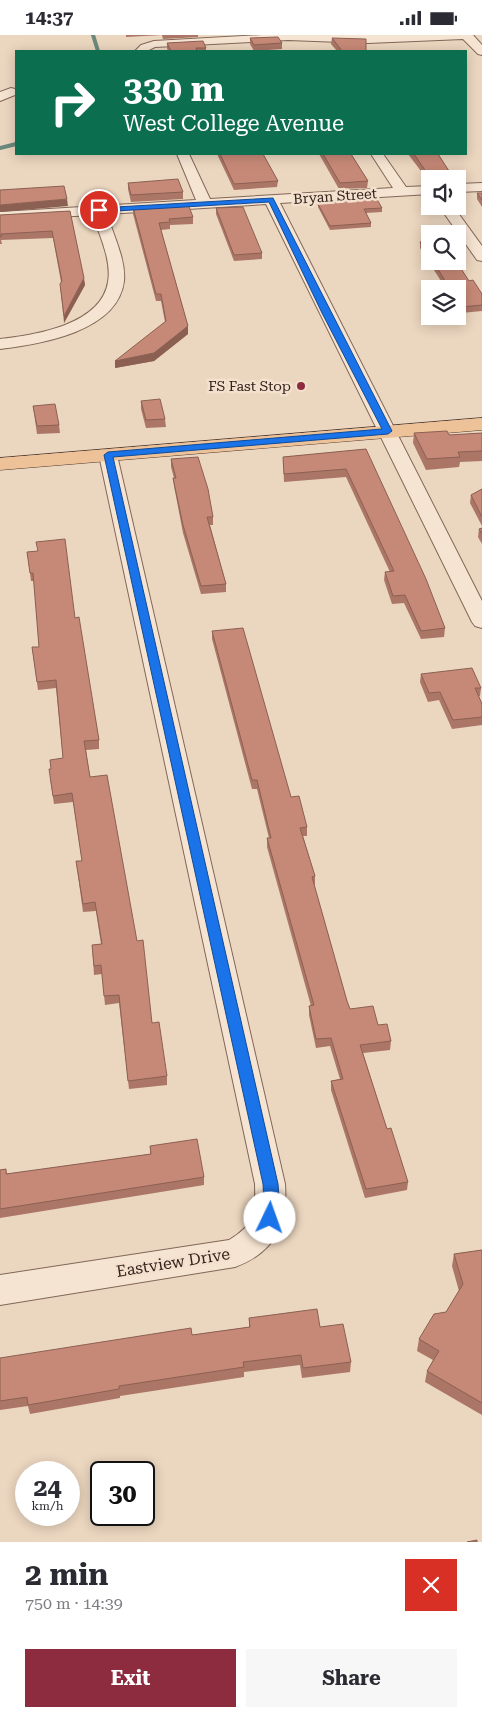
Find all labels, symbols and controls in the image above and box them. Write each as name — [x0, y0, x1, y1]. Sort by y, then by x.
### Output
text: 14:37 — [25, 6, 74, 29]
text: 330 m — [123, 69, 224, 110]
icon: right — [40, 70, 105, 135]
text: West College Avenue — [123, 111, 344, 136]
map controls — [421, 170, 466, 325]
button: sound — [421, 170, 466, 215]
street label: Bryan Street — [293, 185, 377, 207]
pin — [78, 189, 120, 231]
icon: arrive — [85, 196, 113, 224]
button: search — [421, 225, 466, 270]
button: layers — [421, 280, 466, 325]
place label: FS Fast Stop — [208, 378, 291, 394]
marker: FS Fast Stop — [295, 380, 307, 392]
position arrow — [243, 1191, 295, 1243]
street label: Eastview Drive — [115, 1244, 231, 1281]
speed limit sign: 30 — [90, 1461, 155, 1526]
text: 24 — [33, 1473, 62, 1502]
text: km/h — [31, 1499, 64, 1513]
text: 2 min — [25, 1557, 108, 1592]
button: close — [405, 1559, 457, 1611]
text: 750 m · 14:39 — [25, 1594, 123, 1613]
button: Exit — [25, 1649, 236, 1707]
button: Share — [246, 1649, 457, 1707]

